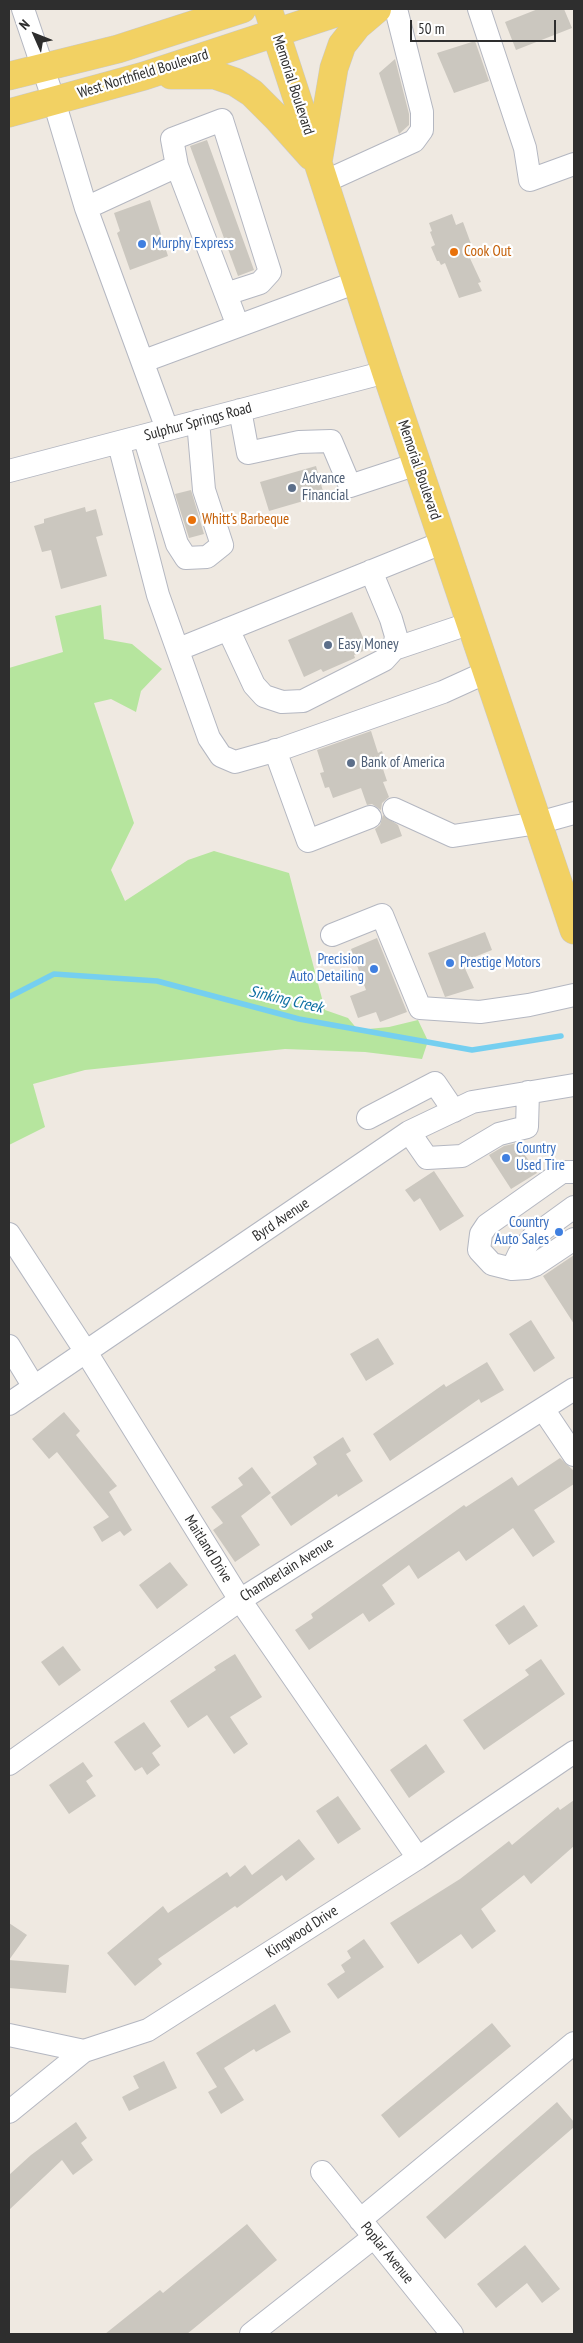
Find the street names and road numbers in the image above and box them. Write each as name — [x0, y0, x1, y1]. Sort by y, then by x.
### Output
street label: Memorial Boulevard — [268, 33, 318, 137]
street label: West Northfield Boulevard — [75, 46, 211, 102]
street label: Sulphur Springs Road — [142, 399, 254, 445]
street label: Memorial Boulevard — [394, 418, 444, 522]
street label: Byrd Avenue — [249, 1195, 313, 1245]
street label: Maitland Drive — [180, 1512, 236, 1586]
street label: Chamberlain Avenue — [237, 1534, 337, 1606]
street label: Kingwood Drive — [263, 1902, 341, 1962]
street label: Poplar Avenue — [357, 2219, 417, 2287]

